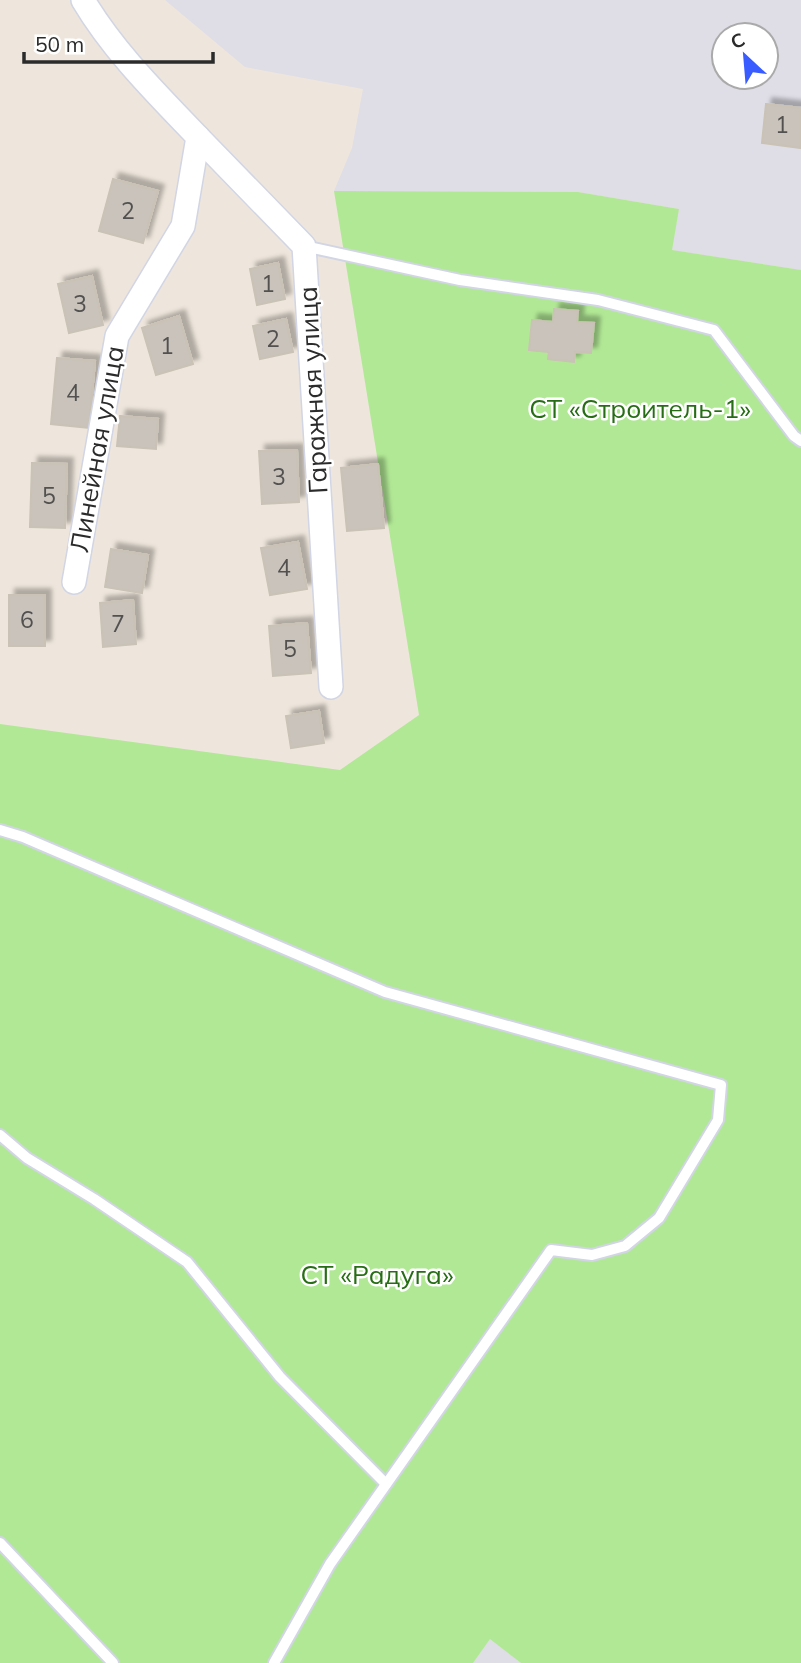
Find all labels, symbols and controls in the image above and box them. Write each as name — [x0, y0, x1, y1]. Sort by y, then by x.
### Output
scale bar — [24, 21, 214, 65]
north arrow — [710, 21, 780, 91]
text: С — [726, 27, 749, 54]
text: 50 m — [35, 31, 84, 57]
house number: 1 — [775, 110, 789, 139]
house number: 2 — [121, 196, 135, 225]
house number: 1 — [261, 269, 275, 298]
street label: Гаражная улица — [291, 285, 334, 495]
house number: 3 — [73, 289, 87, 318]
house number: 2 — [266, 324, 280, 353]
house number: 1 — [160, 331, 174, 360]
street label: Линейная улица — [62, 343, 131, 555]
house number: 4 — [66, 378, 80, 407]
park label: СТ «Строитель-1» — [529, 392, 751, 425]
house number: 3 — [272, 462, 286, 491]
house number: 5 — [42, 481, 56, 510]
house number: 4 — [277, 553, 291, 582]
house number: 6 — [20, 605, 34, 634]
house number: 7 — [111, 609, 125, 638]
house number: 5 — [283, 634, 297, 663]
park label: СТ «Радуга» — [301, 1258, 453, 1291]

